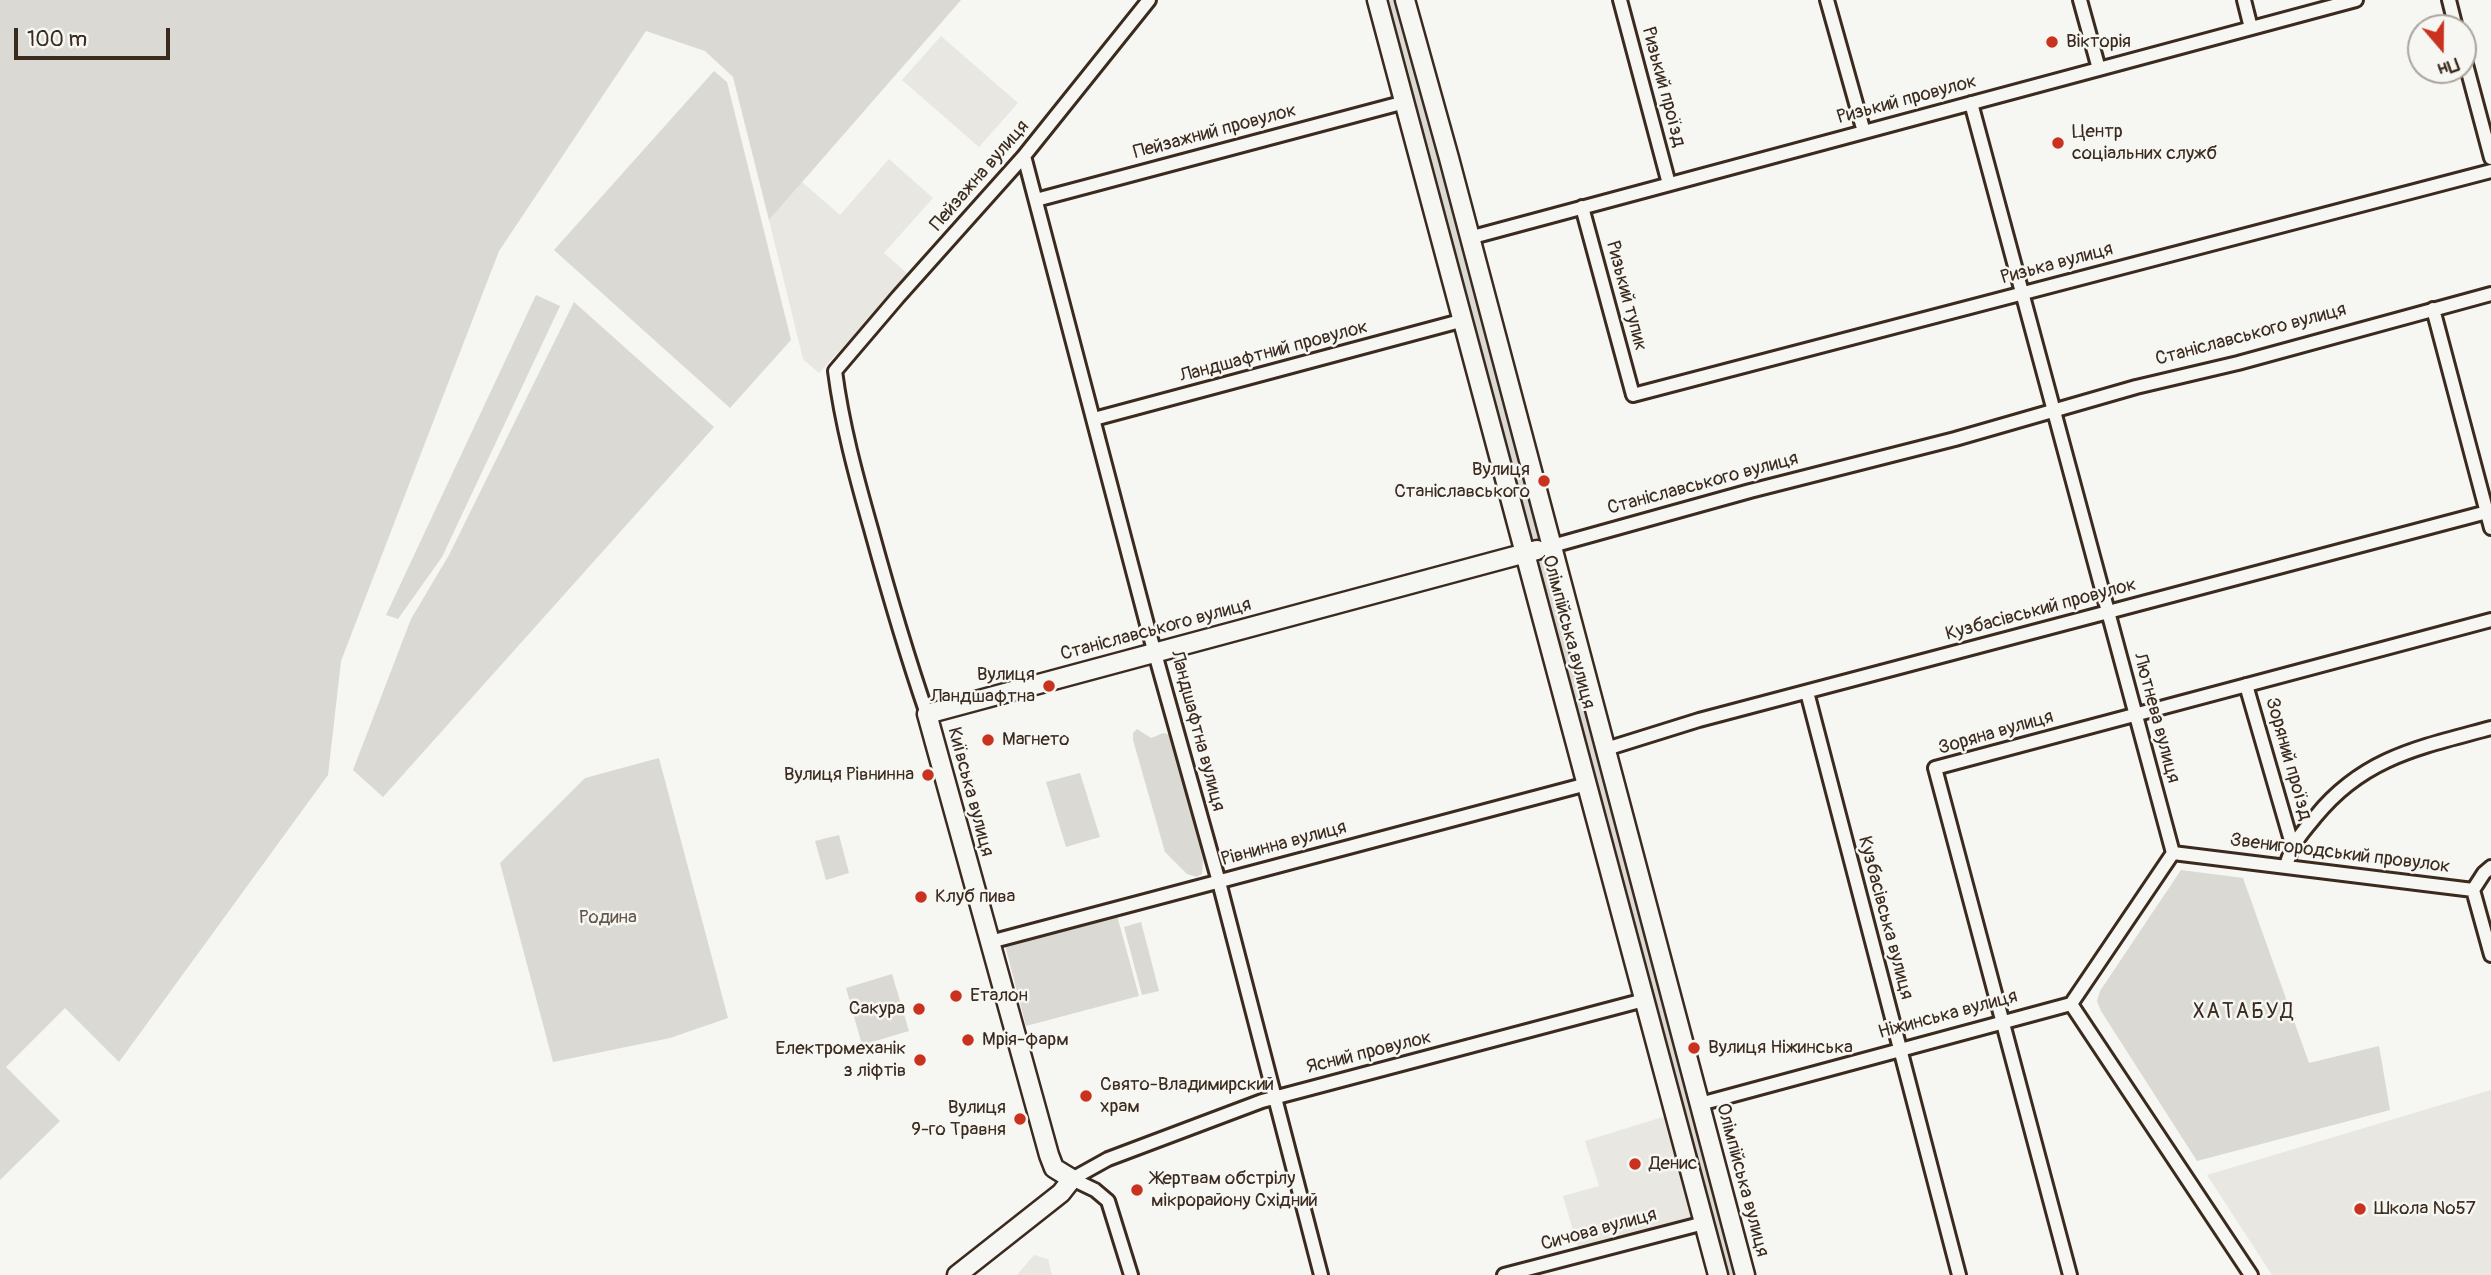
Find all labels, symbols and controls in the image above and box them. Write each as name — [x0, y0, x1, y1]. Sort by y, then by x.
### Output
scale bar — [18, 14, 173, 58]
north arrow — [2407, 14, 2477, 84]
street label: Ризький проїзд — [1636, 25, 1690, 149]
text: 100 m — [27, 26, 87, 53]
place label: Вікторія — [2066, 31, 2131, 53]
marker: Вікторія — [2044, 34, 2060, 50]
text: Пн — [2435, 52, 2462, 82]
street label: Ризький провулок — [1835, 70, 1979, 130]
street label: Пейзажний провулок — [1131, 99, 1299, 165]
street label: Пейзажна вулиця — [926, 116, 1034, 236]
place label: Центр соціальних служб — [2072, 121, 2217, 165]
marker: Центр соціальних служб — [2050, 135, 2066, 151]
street label: Ризька вулиця — [1998, 238, 2116, 290]
street label: Ризький тупик — [1600, 239, 1652, 353]
street label: Станіславського вулиця — [2153, 299, 2349, 371]
street label: Ландшафтний провулок — [1177, 316, 1371, 388]
street label: Станіславського вулиця — [1605, 448, 1801, 520]
place label: Вулиця Станіславського — [1394, 459, 1530, 503]
marker: Вулиця Станіславського — [1536, 473, 1552, 489]
street label: Олімпійська вулиця — [1537, 553, 1599, 711]
street label: Кузбасівський провулок — [1943, 574, 2139, 646]
street label: Станіславського вулиця — [1058, 594, 1254, 666]
street label: Ландшафтна вулиця — [1165, 648, 1229, 814]
street label: Лютнева вулиця — [2128, 651, 2184, 785]
place label: Вулиця Ландшафтна — [930, 664, 1035, 708]
marker: Вулиця Ландшафтна — [1041, 678, 1057, 694]
street label: Зоряний проїзд — [2260, 695, 2316, 823]
street label: Зоряна вулиця — [1936, 706, 2056, 760]
street label: Київська вулиця — [942, 725, 998, 859]
place label: Магнето — [1002, 729, 1070, 751]
marker: Магнето — [980, 732, 996, 748]
place label: Вулиця Рівнинна — [784, 764, 914, 786]
marker: Вулиця Рівнинна — [920, 767, 936, 783]
street label: Рівнинна вулиця — [1219, 816, 1349, 872]
street label: Звенигородський провулок — [2229, 829, 2451, 879]
street label: Кузбасівська вулиця — [1852, 834, 1918, 1002]
place label: Клуб пива — [935, 886, 1015, 908]
marker: Клуб пива — [913, 889, 929, 905]
park label: Родина — [579, 907, 637, 929]
place label: Еталон — [970, 985, 1028, 1007]
street label: Ніжинська вулиця — [1876, 985, 2020, 1045]
marker: Еталон — [948, 988, 964, 1004]
place label: Сакура — [849, 998, 905, 1020]
district label: ХАТАБУД — [2194, 1000, 2294, 1026]
marker: Сакура — [911, 1001, 927, 1017]
street label: Ясний провулок — [1304, 1026, 1434, 1080]
place label: Мрія-фарм — [982, 1029, 1069, 1051]
marker: Мрія-фарм — [960, 1032, 976, 1048]
place label: Вулиця Ніжинська — [1708, 1037, 1853, 1059]
place label: Електромеханік з ліфтів — [775, 1038, 906, 1082]
marker: Вулиця Ніжинська — [1686, 1040, 1702, 1056]
marker: Електромеханік з ліфтів — [912, 1052, 928, 1068]
place label: Свято-Владимирский храм — [1100, 1074, 1274, 1118]
marker: Свято-Владимирский храм — [1078, 1088, 1094, 1104]
place label: Вулиця 9-го Травня — [911, 1097, 1006, 1141]
street label: Олімпійська вулиця — [1711, 1101, 1773, 1259]
marker: Вулиця 9-го Травня — [1012, 1111, 1028, 1127]
place label: Денис — [1649, 1153, 1697, 1175]
marker: Денис — [1627, 1156, 1643, 1172]
place label: Жертвам обстрілу мікрорайону Східний — [1151, 1168, 1318, 1212]
marker: Жертвам обстрілу мікрорайону Східний — [1129, 1182, 1145, 1198]
place label: Школа №57 — [2374, 1198, 2476, 1220]
marker: Школа №57 — [2352, 1201, 2368, 1217]
street label: Сичова вулиця — [1539, 1204, 1659, 1256]

